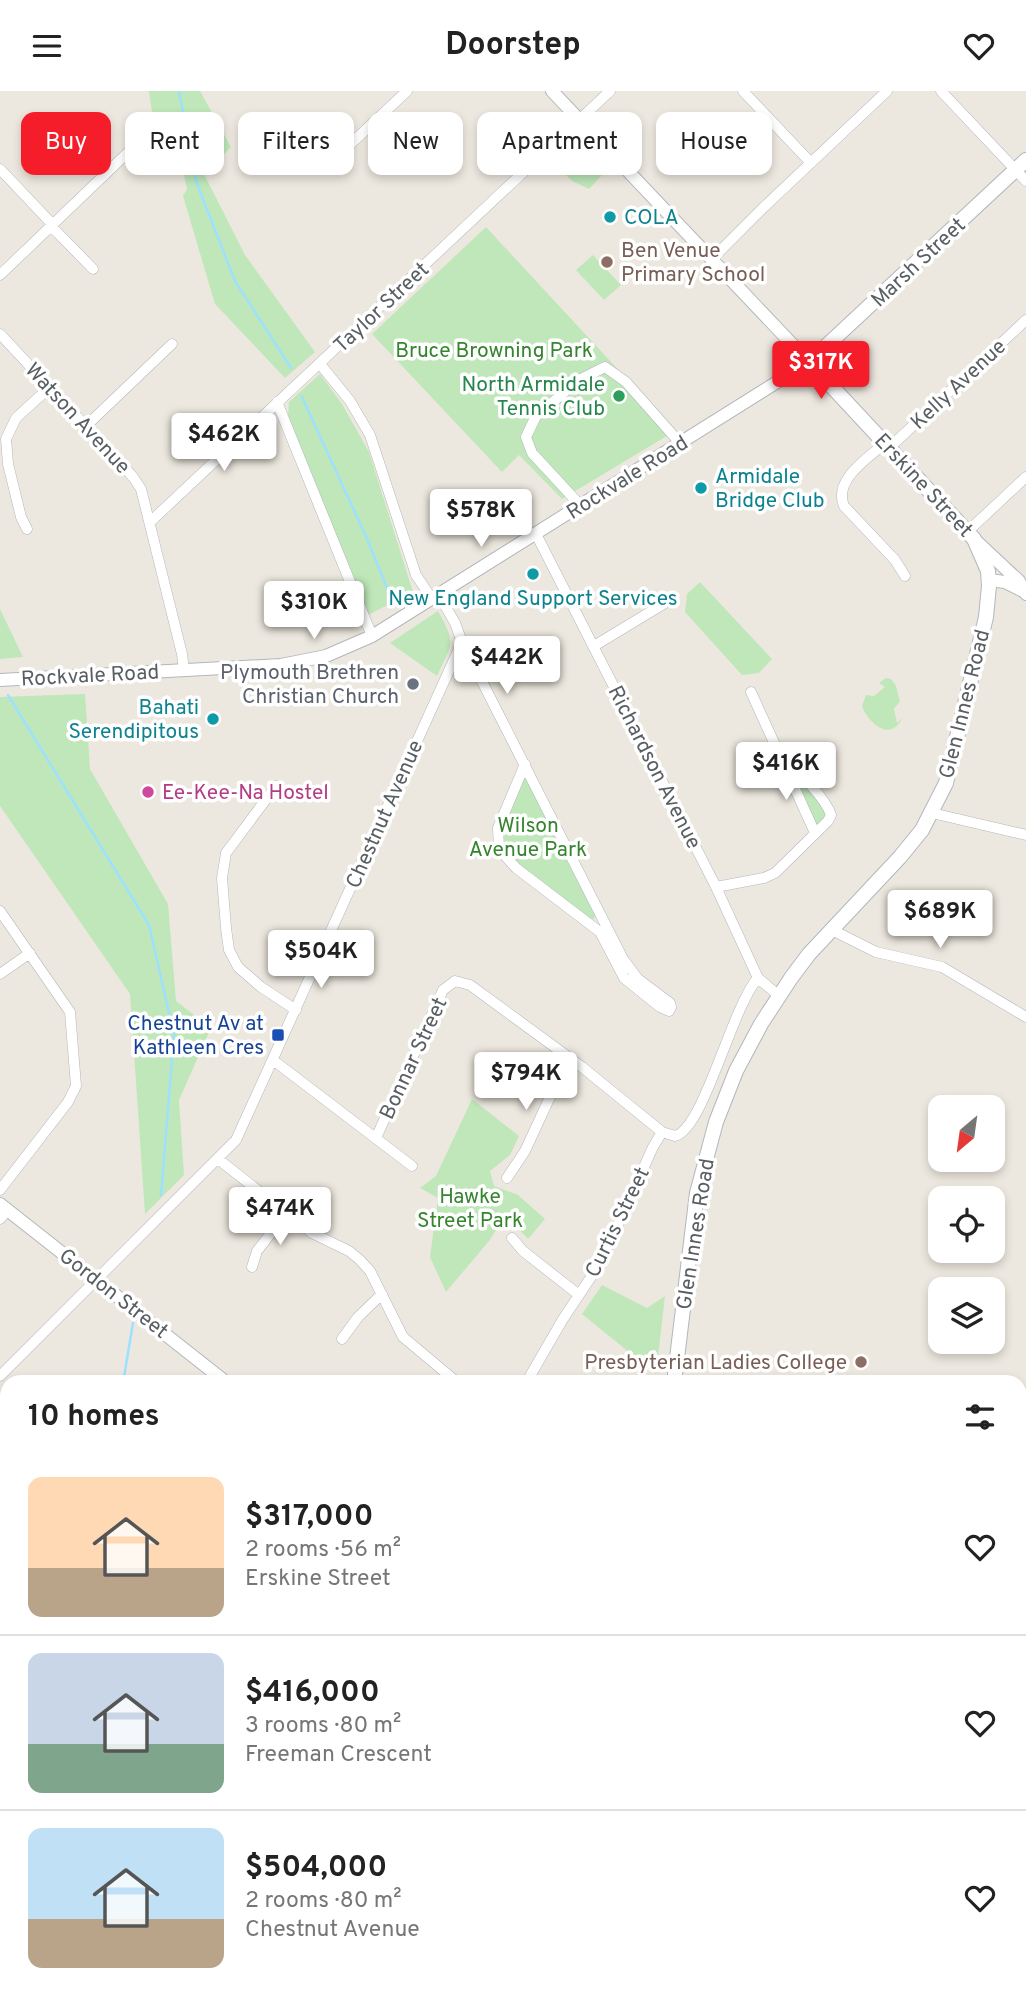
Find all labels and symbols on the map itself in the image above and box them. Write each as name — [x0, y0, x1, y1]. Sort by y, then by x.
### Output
place label: COLA — [624, 205, 679, 232]
marker: COLA — [602, 209, 618, 225]
street label: Marsh Street — [866, 212, 972, 314]
place label: Ben Venue Primary School — [621, 238, 765, 289]
marker: Ben Venue Primary School — [599, 254, 615, 270]
street label: Taylor Street — [329, 257, 435, 359]
street label: Kelly Avenue — [906, 334, 1012, 436]
park label: Bruce Browning Park — [395, 338, 593, 365]
pin: $317K — [772, 341, 870, 401]
street label: Watson Avenue — [18, 358, 136, 481]
place label: North Armidale Tennis Club — [461, 372, 605, 423]
marker: North Armidale Tennis Club — [611, 388, 627, 404]
pin: $462K — [175, 413, 273, 473]
street label: Erskine Street — [868, 428, 978, 544]
street label: Rockvale Road — [562, 430, 694, 526]
place label: Armidale Bridge Club — [715, 464, 825, 515]
marker: Armidale Bridge Club — [693, 480, 709, 496]
pin: $578K — [432, 489, 530, 549]
marker: New England Support Services — [525, 566, 541, 582]
pin: $310K — [265, 581, 363, 641]
place label: New England Support Services — [388, 586, 678, 613]
street label: Glen Innes Road — [934, 627, 997, 782]
pin: $442K — [458, 637, 556, 696]
street label: Rockvale Road — [20, 659, 160, 694]
place label: Plymouth Brethren Christian Church — [220, 660, 399, 711]
marker: Plymouth Brethren Christian Church — [405, 676, 421, 692]
street label: Richardson Avenue — [601, 681, 707, 854]
place label: Bahati Serendipitous — [69, 695, 199, 746]
marker: Bahati Serendipitous — [205, 711, 221, 727]
street label: Chestnut Avenue — [341, 736, 430, 893]
pin: $416K — [737, 743, 835, 802]
place label: Ee-Kee-Na Hostel — [162, 780, 329, 807]
marker: Ee-Kee-Na Hostel — [140, 784, 156, 800]
park label: Wilson Avenue Park — [469, 813, 587, 864]
pin: $689K — [891, 891, 989, 950]
pin: $504K — [272, 930, 370, 990]
street label: Bonnar Street — [374, 993, 454, 1124]
place label: Chestnut Av at Kathleen Cres — [127, 1011, 264, 1062]
marker: Chestnut Av at Kathleen Cres — [270, 1027, 286, 1043]
pin: $794K — [477, 1053, 575, 1112]
north arrow — [928, 1095, 1004, 1173]
street label: Glen Innes Road — [671, 1157, 722, 1312]
street label: Curtis Street — [580, 1163, 657, 1282]
park label: Hawke Street Park — [417, 1184, 523, 1235]
pin: $474K — [231, 1187, 329, 1247]
street label: Gordon Street — [53, 1243, 173, 1345]
place label: Presbyterian Ladies College — [584, 1350, 847, 1377]
marker: Presbyterian Ladies College — [853, 1354, 869, 1370]

